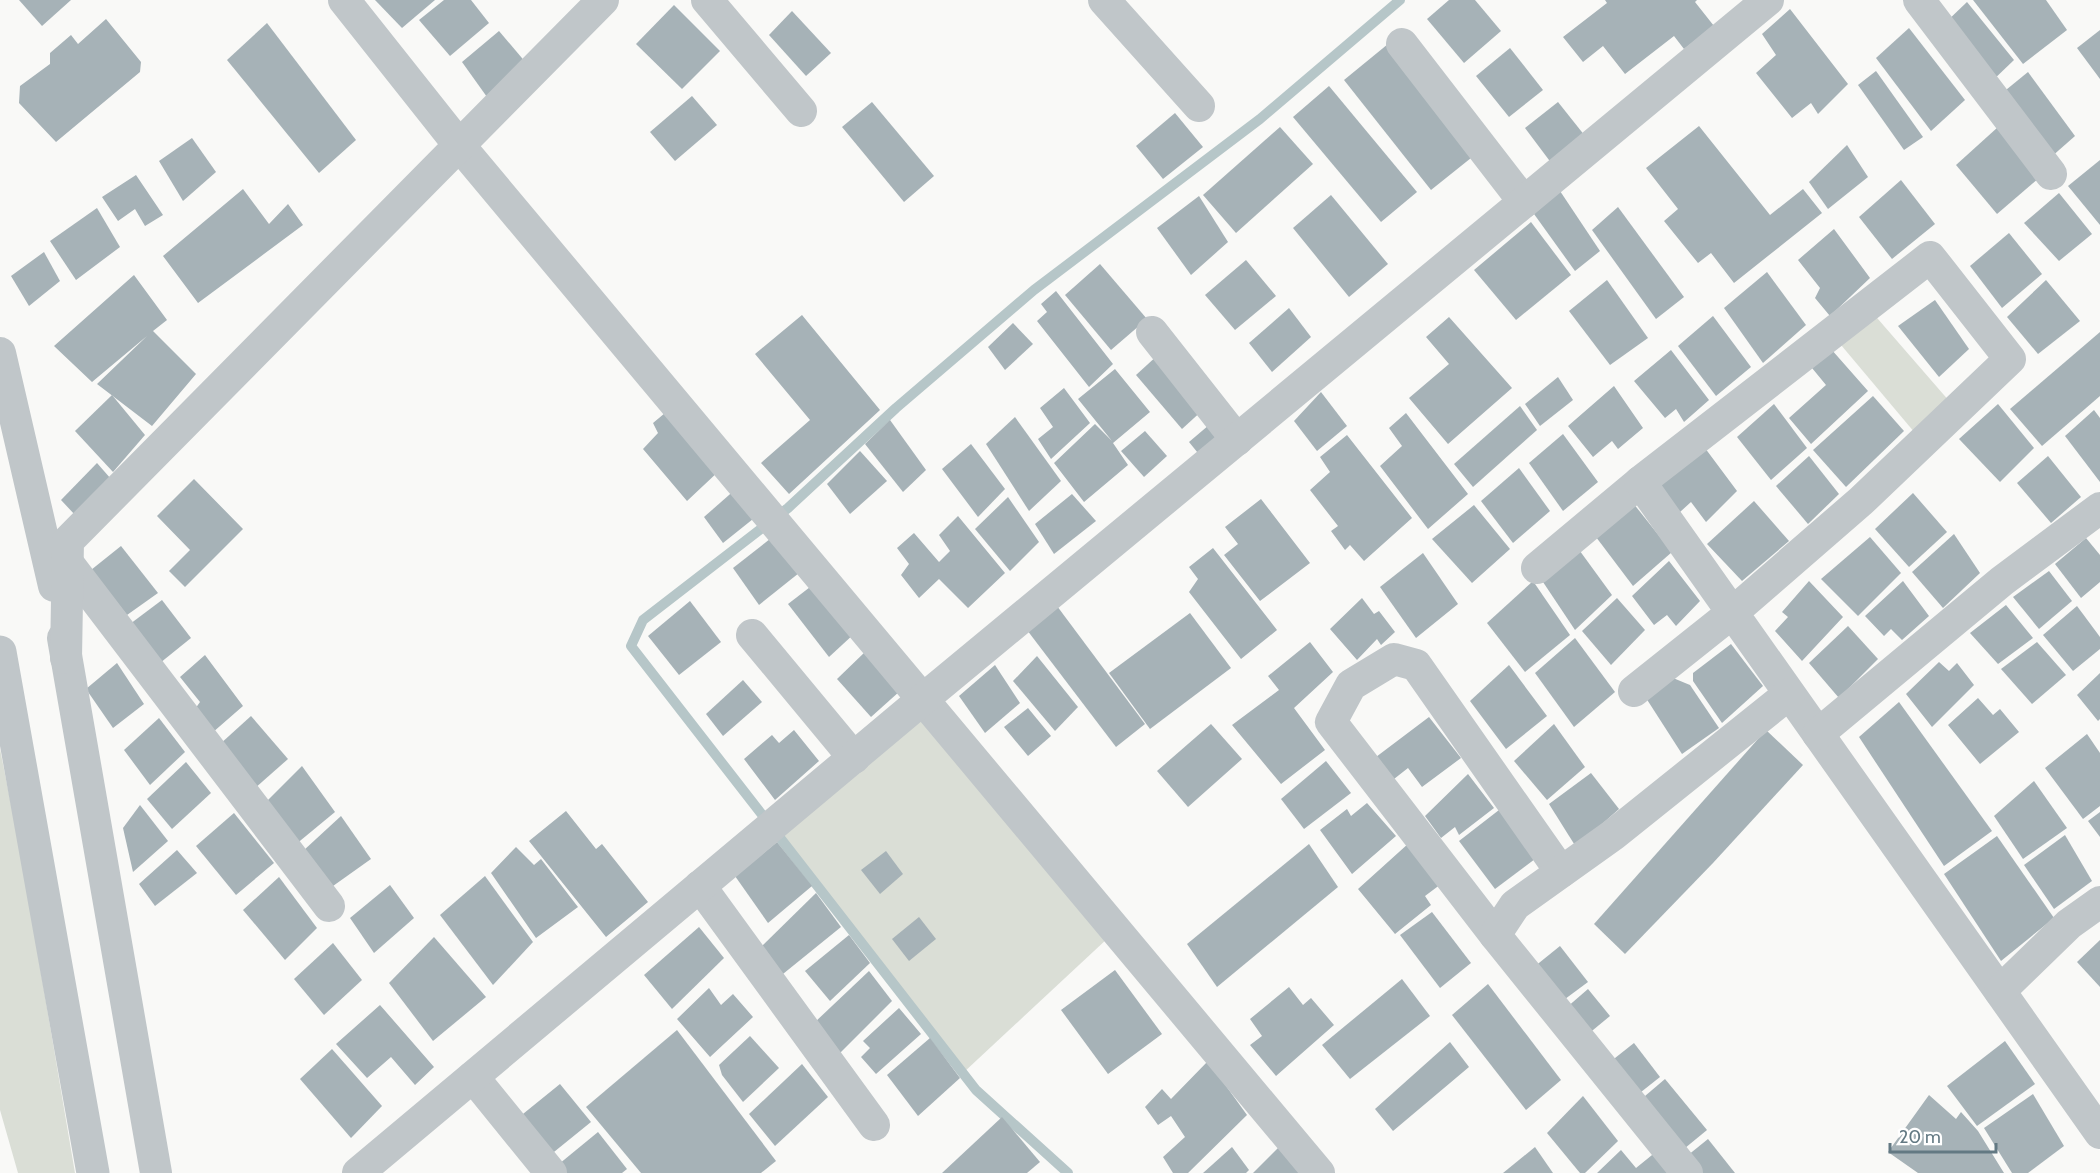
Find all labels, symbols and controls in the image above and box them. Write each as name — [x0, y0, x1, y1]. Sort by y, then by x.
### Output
scale bar — [1890, 1116, 1996, 1154]
text: 20 m — [1899, 1126, 1941, 1148]

